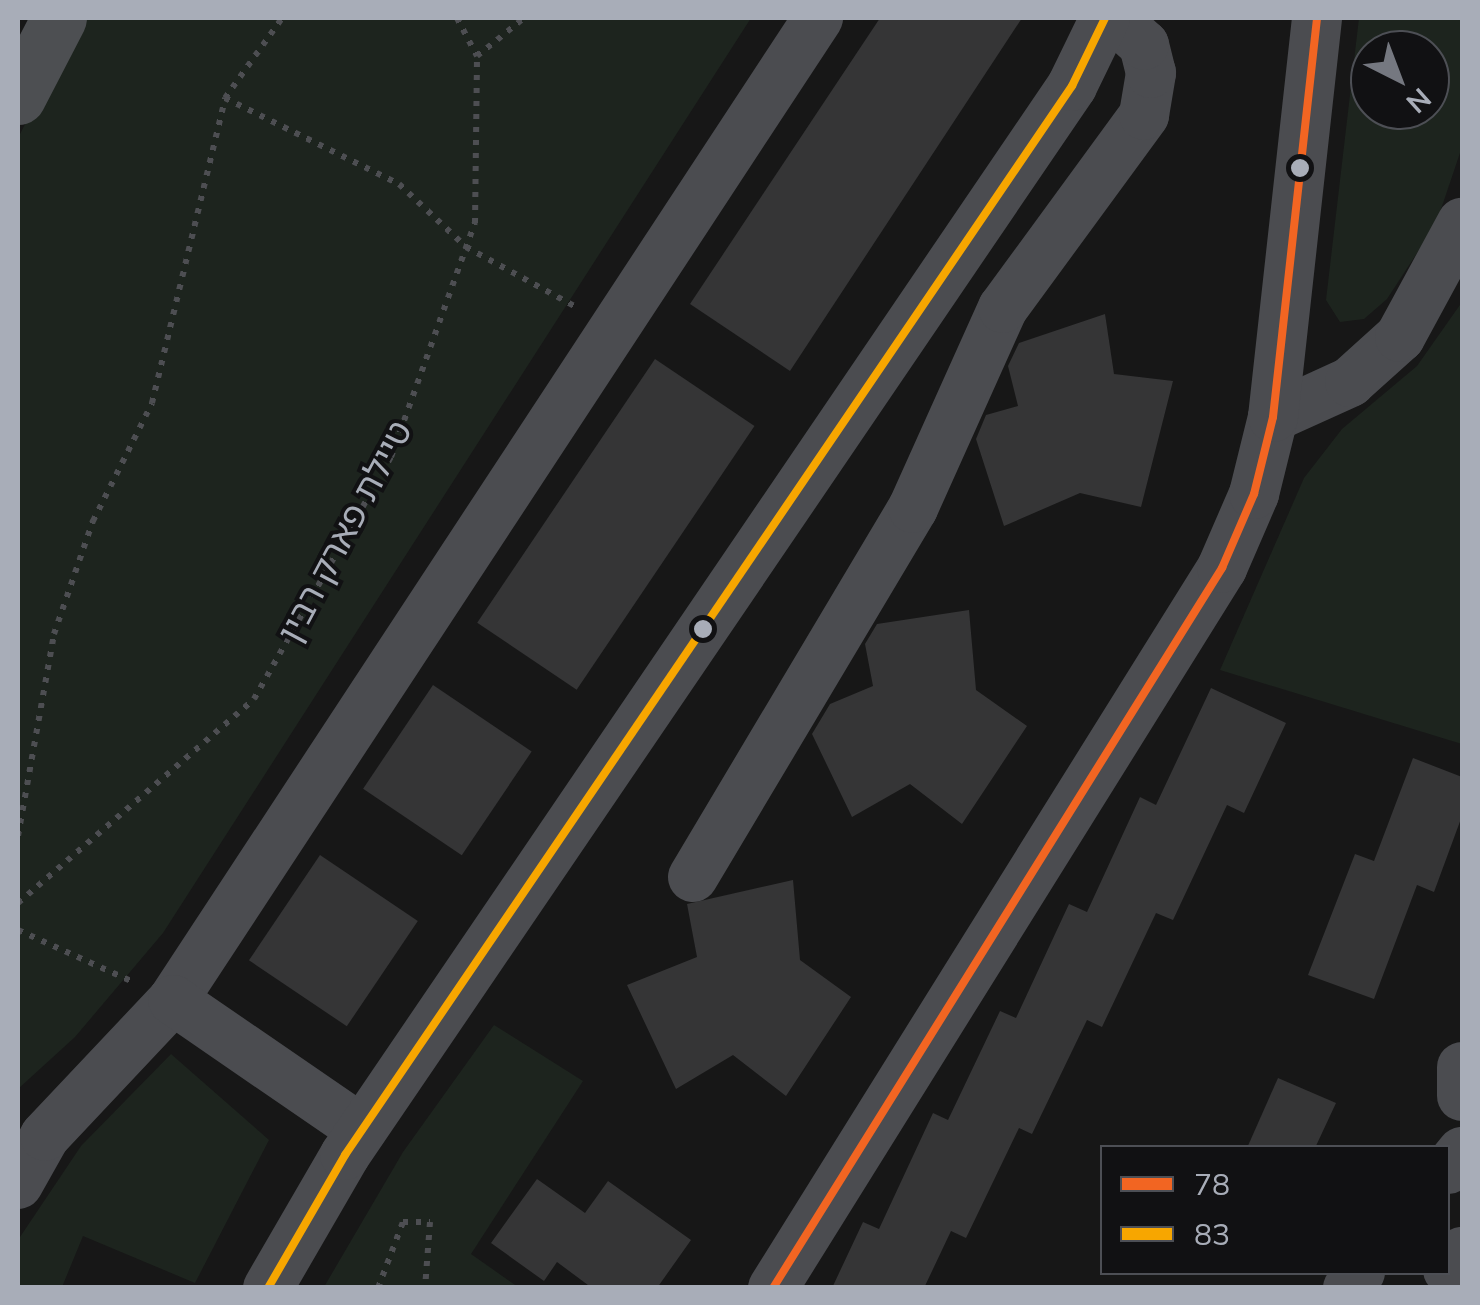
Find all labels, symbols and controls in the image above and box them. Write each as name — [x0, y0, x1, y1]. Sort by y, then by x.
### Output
north arrow — [1350, 30, 1450, 130]
text: N — [1400, 81, 1439, 121]
unlabelled marker — [1290, 158, 1310, 178]
street label: טיילת פארק רבין — [268, 413, 420, 649]
unlabelled marker — [693, 619, 713, 639]
legend — [1100, 1145, 1450, 1275]
text: 78 — [1194, 1165, 1230, 1203]
text: 83 — [1194, 1215, 1230, 1253]

